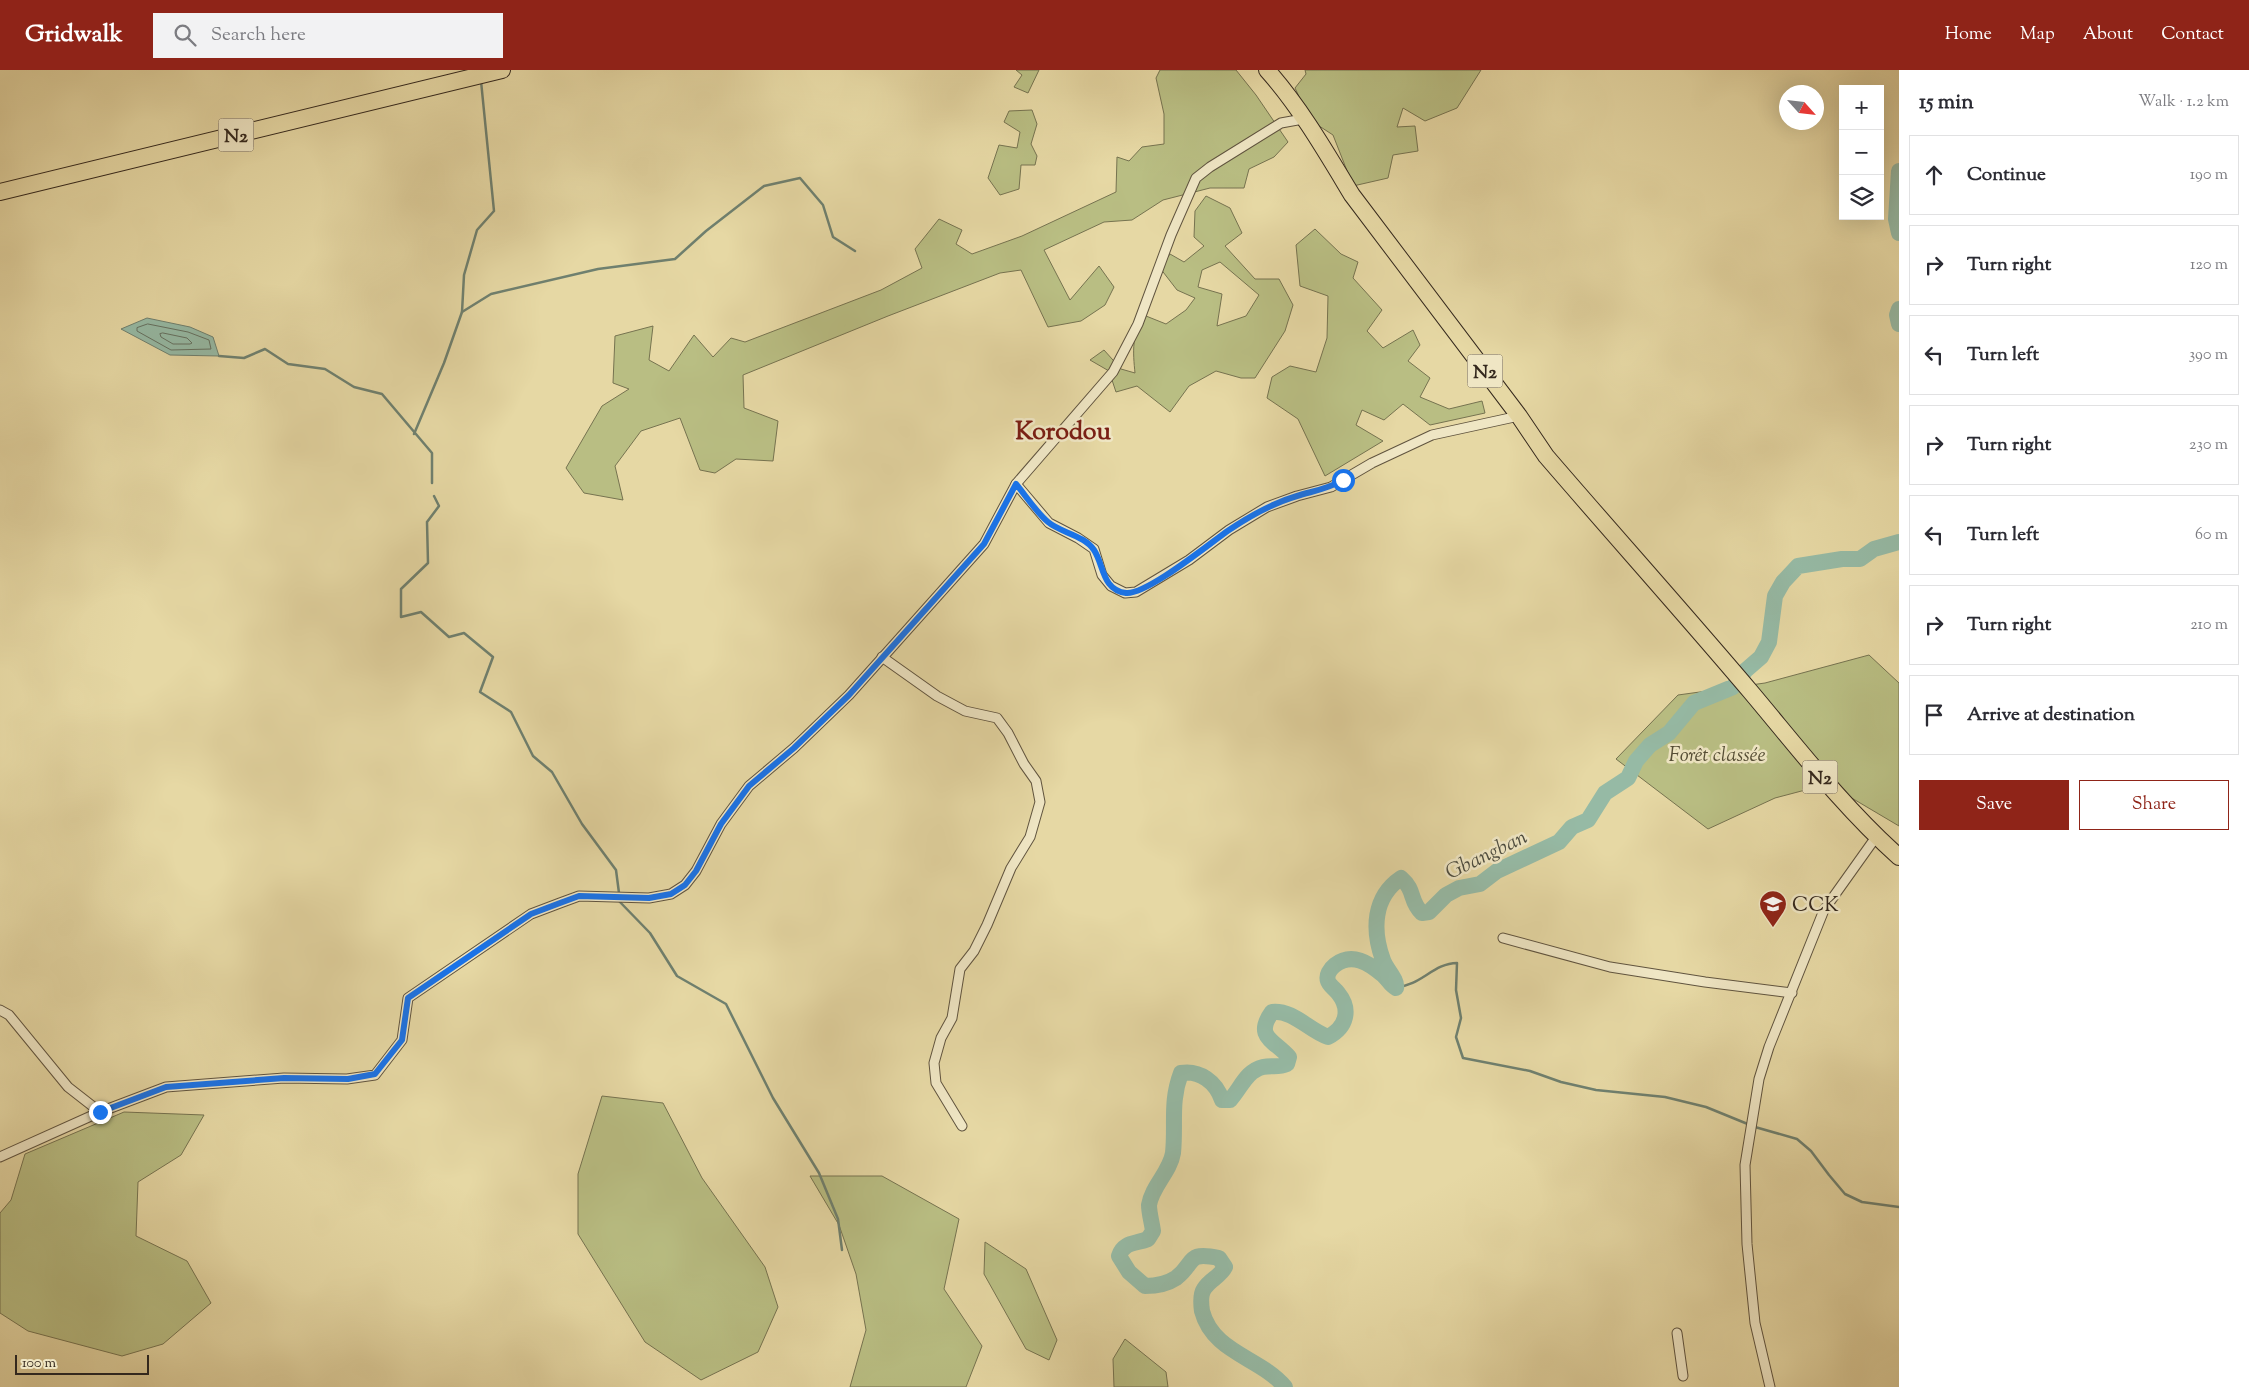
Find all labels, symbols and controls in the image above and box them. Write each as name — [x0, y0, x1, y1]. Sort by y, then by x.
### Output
search box — [153, 13, 503, 58]
text: Gridwalk — [25, 18, 123, 52]
icon: search — [171, 21, 199, 49]
text: Search here — [211, 22, 306, 49]
text: Home — [1945, 22, 1992, 48]
text: Map — [2020, 22, 2055, 48]
text: About — [2083, 22, 2133, 48]
text: Contact — [2161, 22, 2224, 48]
north arrow — [1779, 85, 1824, 130]
map controls — [1839, 85, 1884, 220]
button: + — [1839, 85, 1884, 130]
text: 15 min — [1919, 88, 1974, 118]
text: Walk · 1.2 km — [2138, 91, 2229, 114]
road number: N2 — [218, 118, 254, 152]
button: − — [1839, 130, 1884, 175]
icon: ahead — [1920, 161, 1948, 189]
text: Continue — [1967, 162, 2046, 189]
text: 190 m — [2190, 164, 2228, 187]
button: layers — [1839, 175, 1884, 220]
icon: right — [1920, 251, 1948, 279]
text: Turn right — [1967, 252, 2051, 279]
text: 120 m — [2190, 254, 2228, 277]
icon: left — [1920, 341, 1948, 369]
text: Turn left — [1967, 342, 2039, 369]
text: 390 m — [2189, 344, 2228, 367]
road number: N2 — [1468, 354, 1502, 388]
district label: Korodou — [1015, 415, 1111, 451]
icon: right — [1920, 431, 1948, 459]
text: Turn right — [1967, 432, 2051, 459]
text: 230 m — [2189, 434, 2228, 457]
route start — [1332, 469, 1355, 492]
icon: left — [1920, 521, 1948, 549]
text: Turn left — [1967, 522, 2039, 549]
text: 60 m — [2195, 524, 2228, 547]
icon: right — [1920, 611, 1948, 639]
text: Turn right — [1967, 612, 2051, 639]
text: 210 m — [2190, 614, 2228, 637]
icon: arrive — [1920, 701, 1948, 729]
text: Arrive at destination — [1967, 702, 2135, 729]
park label: Forêt classée — [1668, 742, 1766, 771]
road number: N2 — [1802, 760, 1838, 794]
button: Save — [1919, 780, 2069, 830]
button: Share — [2079, 780, 2229, 830]
water label: Gbangban — [1441, 823, 1533, 888]
school or university icon: CCK — [1758, 889, 1788, 928]
place label: CCK — [1792, 892, 1839, 921]
route end — [89, 1101, 112, 1124]
scale bar — [15, 1352, 149, 1375]
text: 100 m — [22, 1354, 56, 1374]

